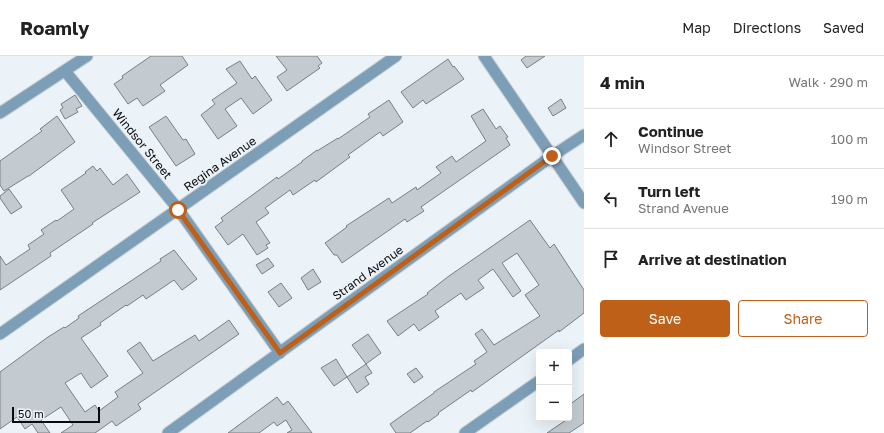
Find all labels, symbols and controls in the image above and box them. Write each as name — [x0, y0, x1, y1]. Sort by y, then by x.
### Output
text: Roamly — [20, 16, 89, 39]
text: Map — [682, 19, 711, 36]
text: Directions — [733, 19, 801, 36]
text: Saved — [823, 19, 864, 36]
text: 4 min — [600, 72, 645, 93]
text: Walk · 290 m — [789, 74, 868, 90]
street label: Windsor Street — [109, 105, 175, 182]
text: Continue — [638, 122, 704, 140]
icon: ahead — [600, 128, 622, 150]
text: 100 m — [831, 131, 868, 147]
street label: Regina Avenue — [181, 133, 259, 194]
text: Windsor Street — [638, 140, 731, 156]
route end — [543, 147, 561, 165]
text: Turn left — [638, 182, 700, 200]
icon: left — [600, 188, 622, 210]
text: 190 m — [831, 191, 868, 207]
text: Strand Avenue — [638, 200, 729, 216]
route start — [169, 201, 187, 219]
street label: Strand Avenue — [329, 242, 406, 303]
icon: arrive — [600, 248, 622, 270]
text: Arrive at destination — [638, 250, 787, 268]
button: Save — [600, 300, 730, 337]
button: Share — [738, 300, 868, 337]
map controls — [536, 349, 572, 421]
button: + — [536, 349, 572, 385]
button: − — [536, 385, 572, 421]
scale bar — [12, 405, 100, 424]
text: 50 m — [18, 407, 44, 420]

